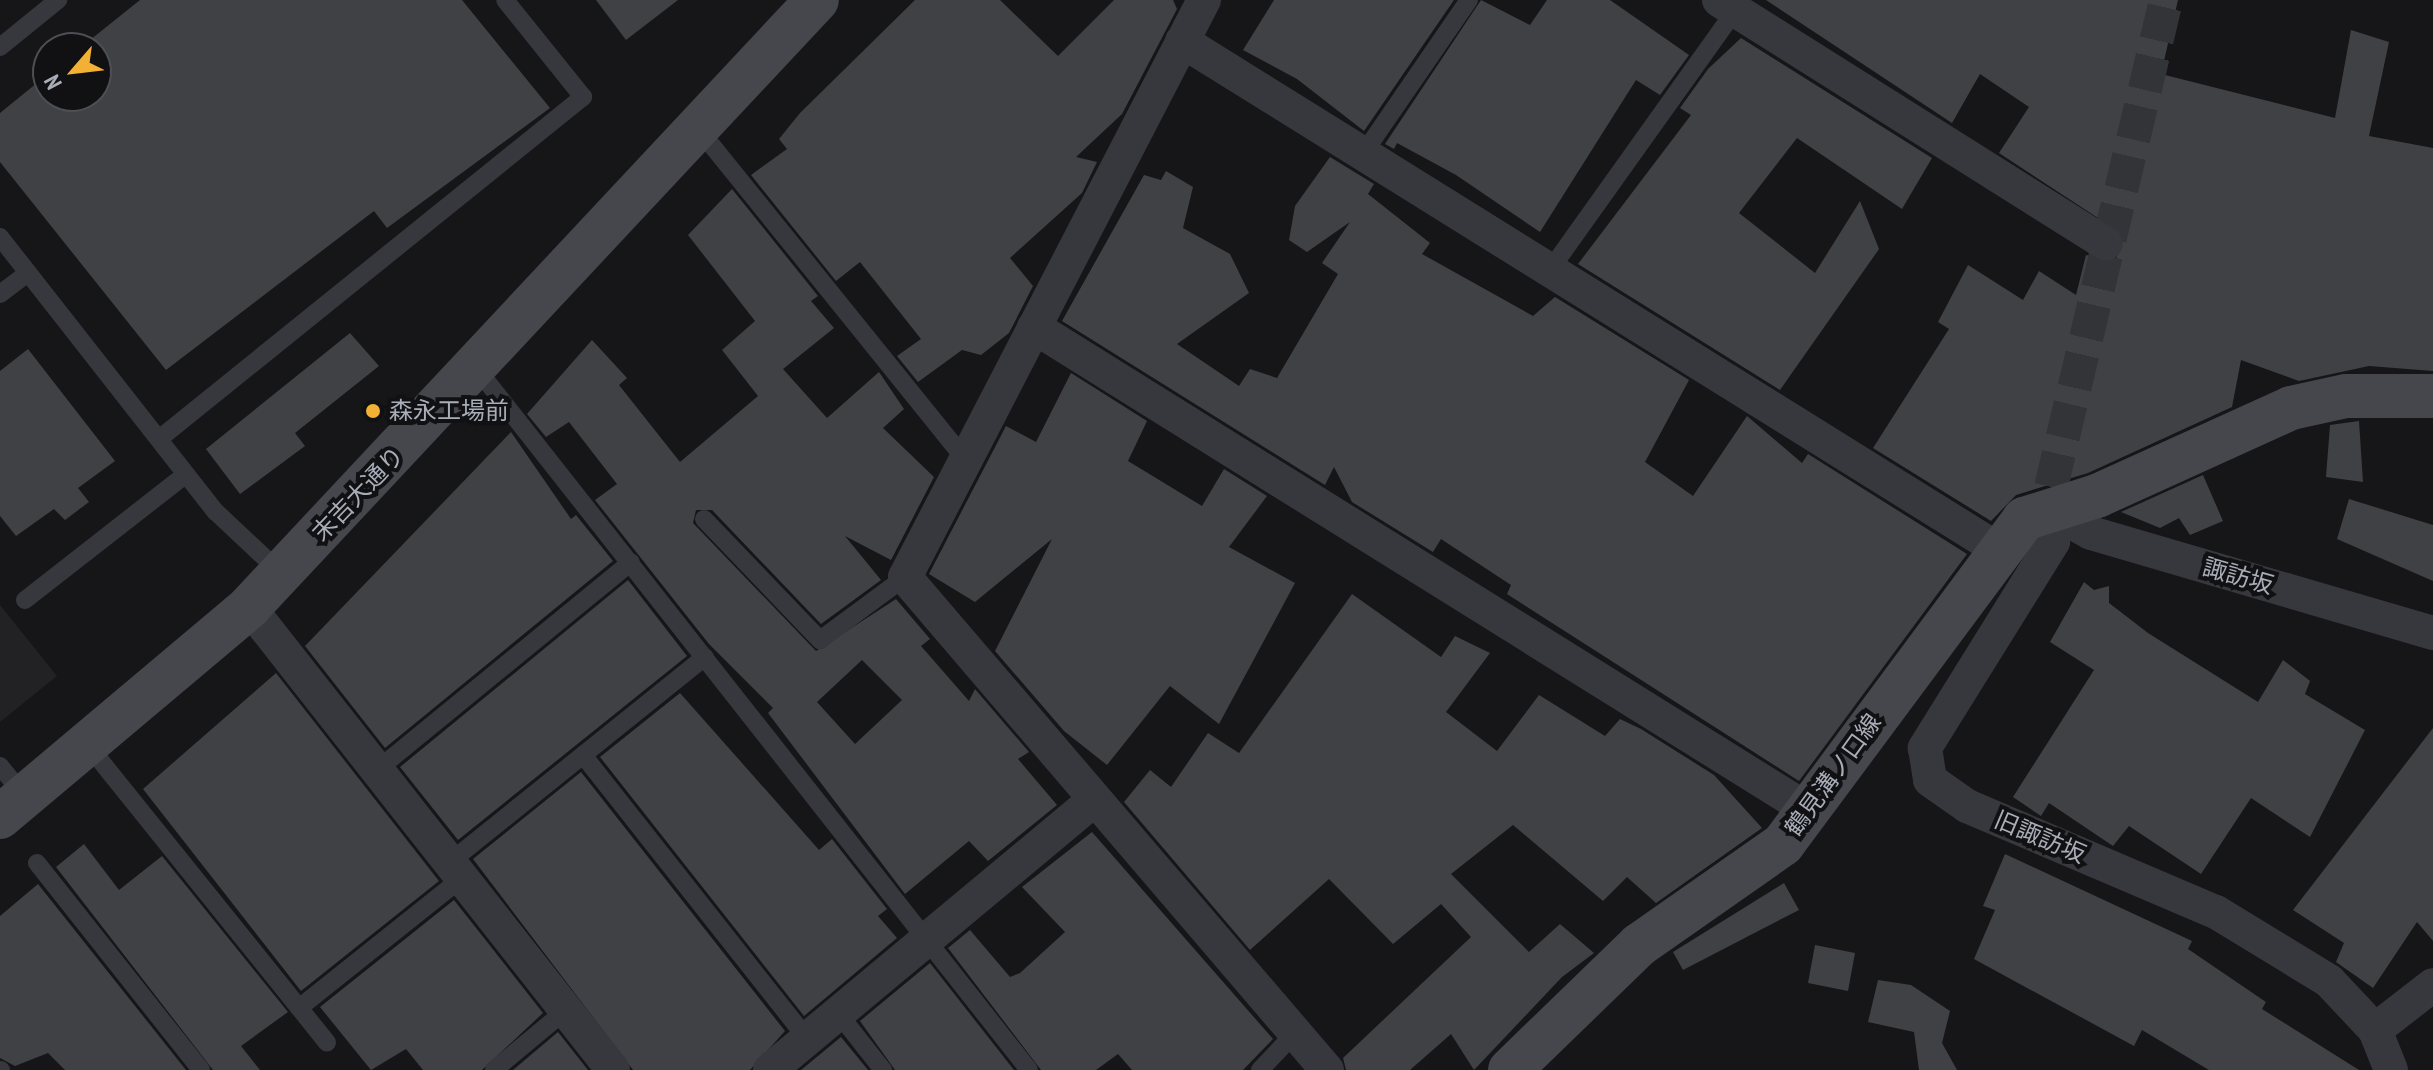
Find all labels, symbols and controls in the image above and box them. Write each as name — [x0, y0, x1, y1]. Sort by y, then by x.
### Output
north arrow — [32, 32, 112, 112]
text: N — [37, 71, 68, 94]
place label: 森永工場前 — [389, 397, 509, 425]
marker: 森永工場前 — [364, 402, 382, 420]
street label: 末吉大通り — [306, 441, 410, 547]
street label: 諏訪坂 — [2199, 552, 2277, 600]
street label: 鶴見溝ノ口線 — [1779, 708, 1887, 842]
street label: 旧諏訪坂 — [1990, 805, 2090, 869]

